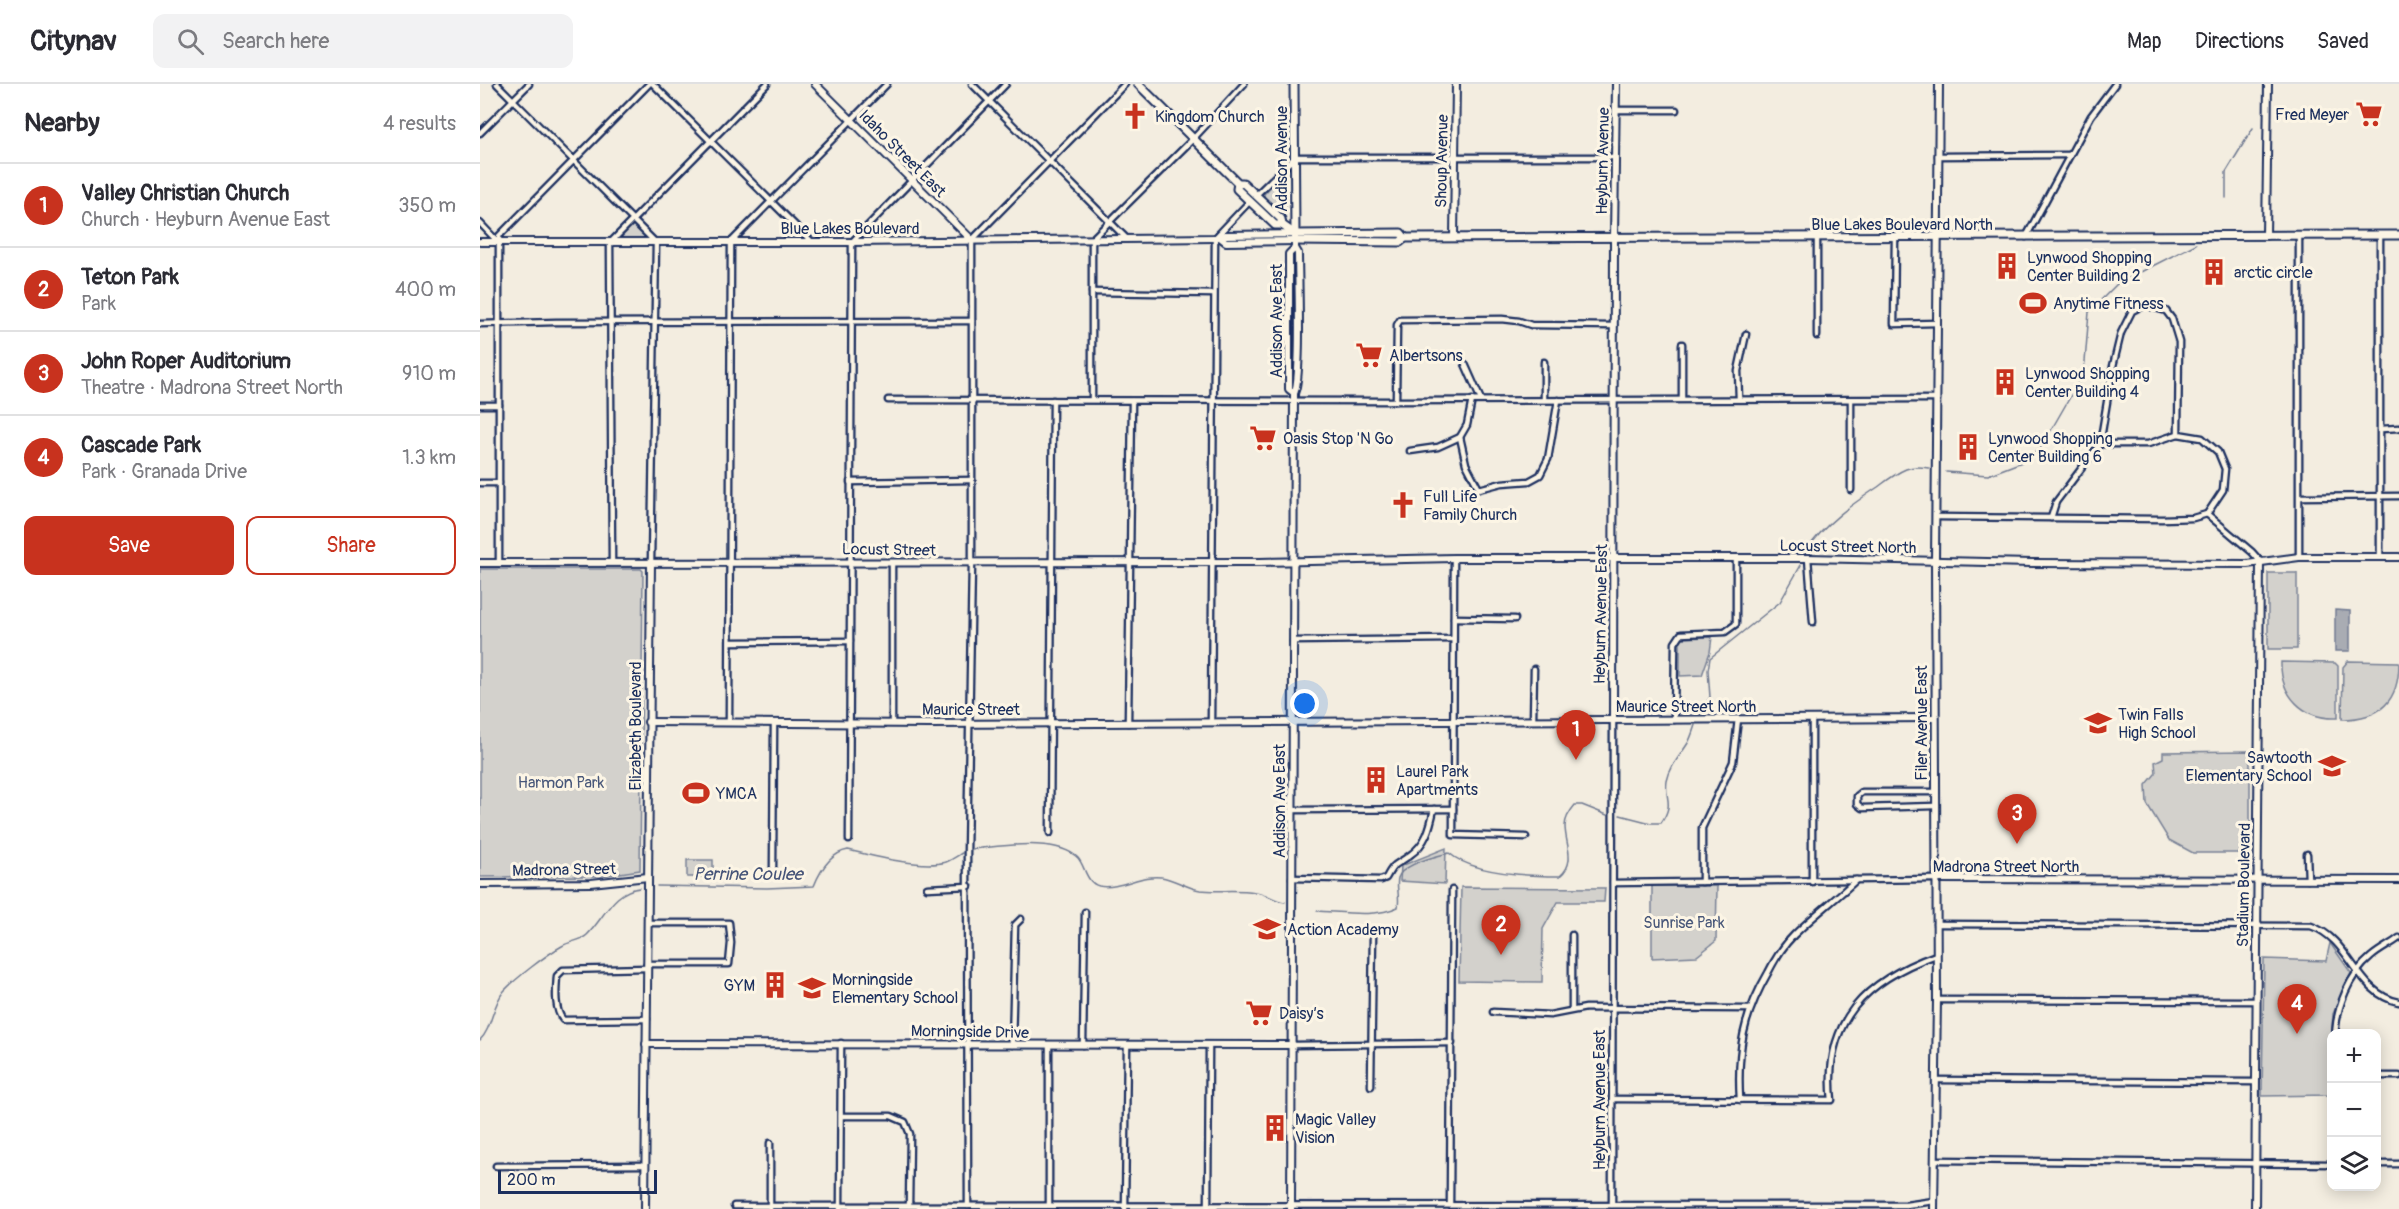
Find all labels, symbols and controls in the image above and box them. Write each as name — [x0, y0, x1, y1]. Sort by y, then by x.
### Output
search box — [153, 14, 573, 68]
text: Citynav — [30, 24, 117, 59]
icon: search — [174, 25, 207, 58]
text: Search here — [222, 27, 329, 55]
text: Map — [2127, 28, 2162, 55]
text: Directions — [2195, 28, 2284, 55]
text: Saved — [2317, 28, 2369, 55]
supermarket icon: Fred Meyer — [2354, 99, 2384, 129]
church icon: Kingdom Church — [1120, 101, 1150, 131]
place label: Fred Meyer — [2275, 105, 2349, 125]
street label: Idaho Street East — [854, 106, 951, 202]
street label: Addison Avenue — [1272, 106, 1292, 212]
text: Nearby — [24, 107, 100, 139]
place label: Kingdom Church — [1155, 107, 1265, 127]
street label: Heyburn Avenue — [1592, 107, 1614, 215]
text: 4 results — [383, 111, 456, 136]
street label: Shoup Avenue — [1431, 114, 1453, 208]
text: Valley Christian Church — [81, 179, 289, 207]
text: 1 — [40, 193, 47, 218]
text: 350 m — [398, 193, 456, 218]
text: Church · Heyburn Avenue East — [81, 207, 330, 232]
street label: Blue Lakes Boulevard North — [1811, 215, 1993, 235]
street label: Blue Lakes Boulevard — [780, 219, 920, 239]
place label: Lynwood Shopping Center Building 2 — [2027, 248, 2152, 286]
building icon: Lynwood Shopping Center Building 2 — [1992, 251, 2022, 281]
building icon: arctic circle — [2199, 257, 2229, 287]
text: Teton Park — [81, 263, 179, 291]
street label: Addison Ave East — [1267, 263, 1287, 378]
place label: arctic circle — [2234, 263, 2313, 283]
text: 2 — [38, 277, 49, 302]
text: 400 m — [395, 277, 456, 302]
sports icon: Anytime Fitness — [2018, 288, 2048, 318]
text: Park — [81, 291, 116, 316]
place label: Anytime Fitness — [2053, 294, 2164, 314]
supermarket icon: Albertsons — [1354, 340, 1384, 370]
place label: Albertsons — [1389, 346, 1463, 366]
text: John Roper Auditorium — [81, 347, 291, 375]
text: 3 — [38, 361, 49, 386]
text: 910 m — [402, 361, 456, 386]
place label: Lynwood Shopping Center Building 4 — [2025, 364, 2150, 402]
building icon: Lynwood Shopping Center Building 4 — [1990, 367, 2020, 397]
text: Theatre · Madrona Street North — [81, 375, 343, 400]
supermarket icon: Oasis Stop 'N Go — [1248, 423, 1278, 453]
place label: Oasis Stop 'N Go — [1283, 429, 1394, 449]
place label: Lynwood Shopping Center Building 6 — [1988, 429, 2113, 467]
text: Cascade Park — [81, 431, 201, 459]
building icon: Lynwood Shopping Center Building 6 — [1953, 432, 1983, 462]
text: 4 — [38, 445, 49, 470]
text: 1.3 km — [402, 445, 456, 470]
text: Park · Granada Drive — [81, 459, 247, 484]
place label: Full Life Family Church — [1423, 487, 1517, 525]
church icon: Full Life Family Church — [1388, 490, 1418, 520]
button: Save — [24, 516, 234, 575]
button: Share — [246, 516, 456, 575]
street label: Locust Street North — [1779, 536, 1917, 558]
street label: Locust Street — [842, 539, 937, 561]
street label: Heyburn Avenue East — [1590, 543, 1612, 684]
street label: Elizabeth Boulevard — [626, 661, 646, 791]
street label: Filer Avenue East — [1912, 665, 1932, 781]
your location — [1290, 689, 1319, 718]
street label: Maurice Street North — [1616, 697, 1756, 717]
street label: Maurice Street — [922, 700, 1021, 720]
place label: Twin Falls High School — [2118, 705, 2196, 743]
school or university icon: Twin Falls High School — [2083, 708, 2113, 738]
pin: 1 — [1556, 710, 1596, 760]
street label: Addison Ave East — [1270, 743, 1290, 858]
place label: Sawtooth Elementary School — [2186, 748, 2312, 786]
school or university icon: Sawtooth Elementary School — [2317, 751, 2347, 781]
place label: Laurel Park Apartments — [1396, 762, 1478, 800]
building icon: Laurel Park Apartments — [1361, 765, 1391, 795]
park label: Harmon Park — [518, 773, 605, 793]
sports icon: YMCA — [681, 778, 711, 808]
place label: YMCA — [715, 784, 757, 804]
pin: 3 — [1998, 794, 2036, 844]
street label: Stadium Boulevard — [2233, 823, 2255, 947]
street label: Madrona Street North — [1933, 857, 2079, 877]
street label: Madrona Street — [512, 859, 617, 881]
water label: Perrine Coulee — [693, 863, 805, 886]
pin: 2 — [1482, 906, 1520, 955]
park label: Sunrise Park — [1643, 913, 1725, 933]
school or university icon: Action Academy — [1252, 914, 1282, 944]
place label: Action Academy — [1287, 920, 1399, 940]
building icon: GYM — [760, 970, 790, 1000]
place label: Morningside Elementary School — [832, 970, 958, 1008]
school or university icon: Morningside Elementary School — [797, 973, 827, 1003]
place label: GYM — [724, 976, 755, 996]
pin: 4 — [2278, 984, 2316, 1034]
supermarket icon: Daisy’s — [1244, 998, 1274, 1028]
place label: Daisy’s — [1279, 1004, 1324, 1024]
street label: Morningside Drive — [911, 1021, 1029, 1043]
street label: Heyburn Avenue East — [1590, 1029, 1610, 1170]
map controls — [2327, 1029, 2381, 1191]
button: + — [2327, 1029, 2381, 1083]
button: − — [2327, 1083, 2381, 1137]
place label: Magic Valley Vision — [1295, 1110, 1376, 1148]
building icon: Magic Valley Vision — [1260, 1113, 1290, 1143]
button: layers — [2327, 1137, 2381, 1191]
scale bar — [498, 1167, 657, 1194]
text: 200 m — [507, 1170, 555, 1190]

